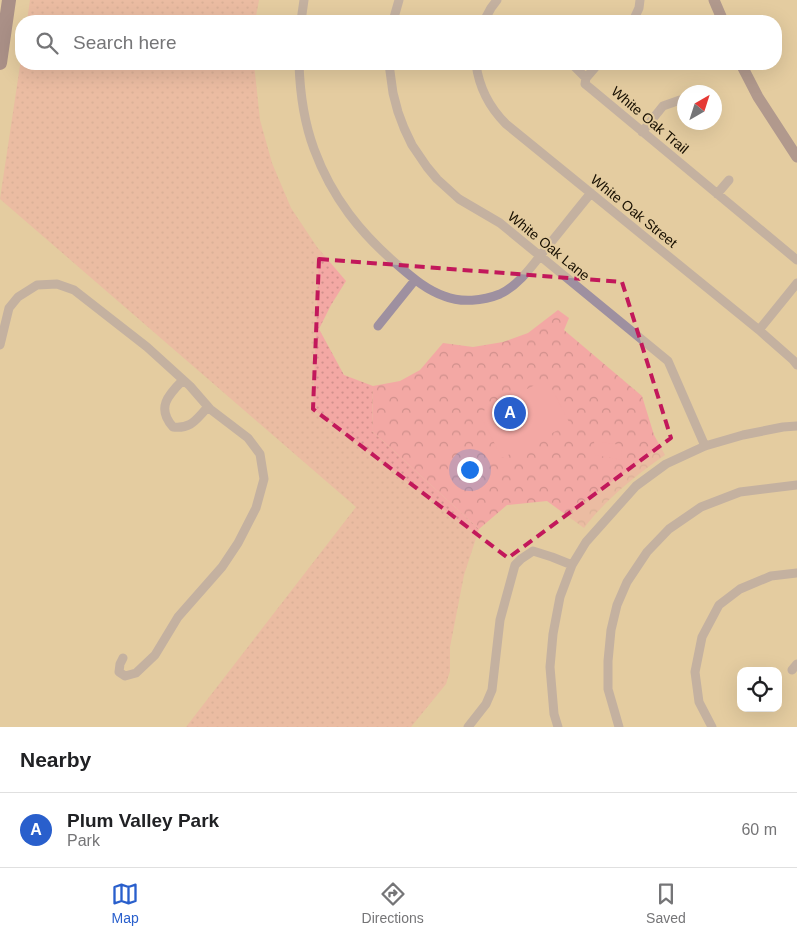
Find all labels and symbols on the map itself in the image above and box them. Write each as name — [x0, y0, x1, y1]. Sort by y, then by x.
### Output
street label: White Oak Trail — [608, 83, 692, 157]
north arrow — [677, 85, 722, 130]
street label: White Oak Street — [588, 171, 681, 251]
street label: White Oak Lane — [505, 208, 593, 284]
pin: A — [494, 394, 526, 432]
your location — [457, 457, 483, 483]

